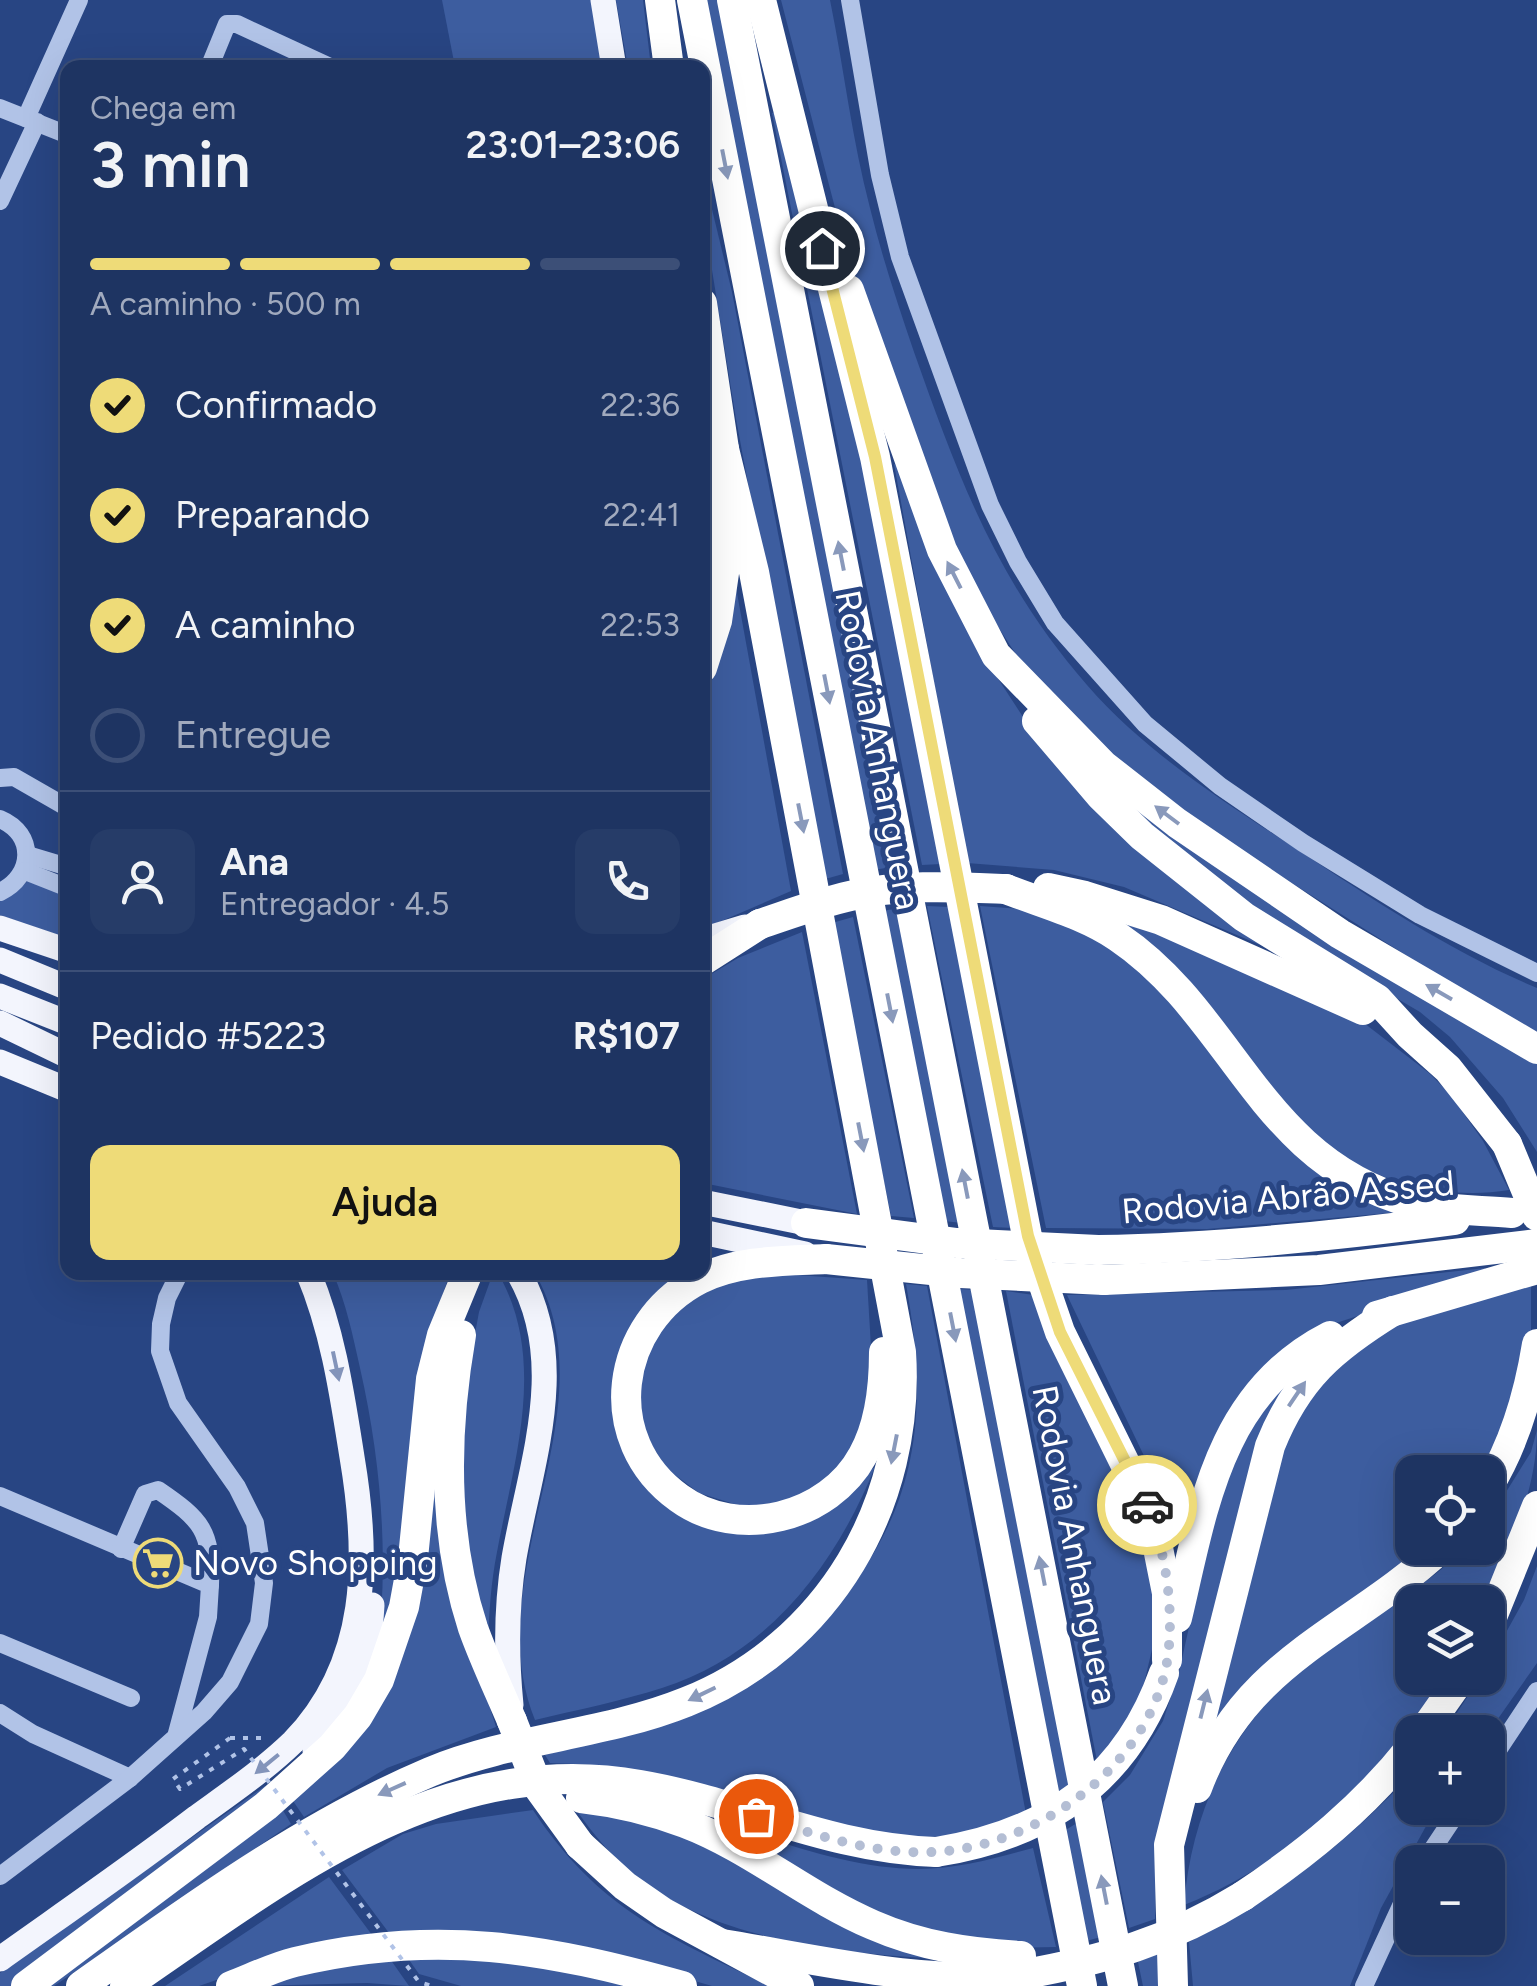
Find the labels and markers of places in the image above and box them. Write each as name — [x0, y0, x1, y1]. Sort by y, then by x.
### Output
pin — [780, 206, 865, 291]
supermarket icon: Novo Shopping — [132, 1537, 184, 1589]
place label: Novo Shopping — [193, 1542, 438, 1584]
pin — [714, 1774, 799, 1859]

